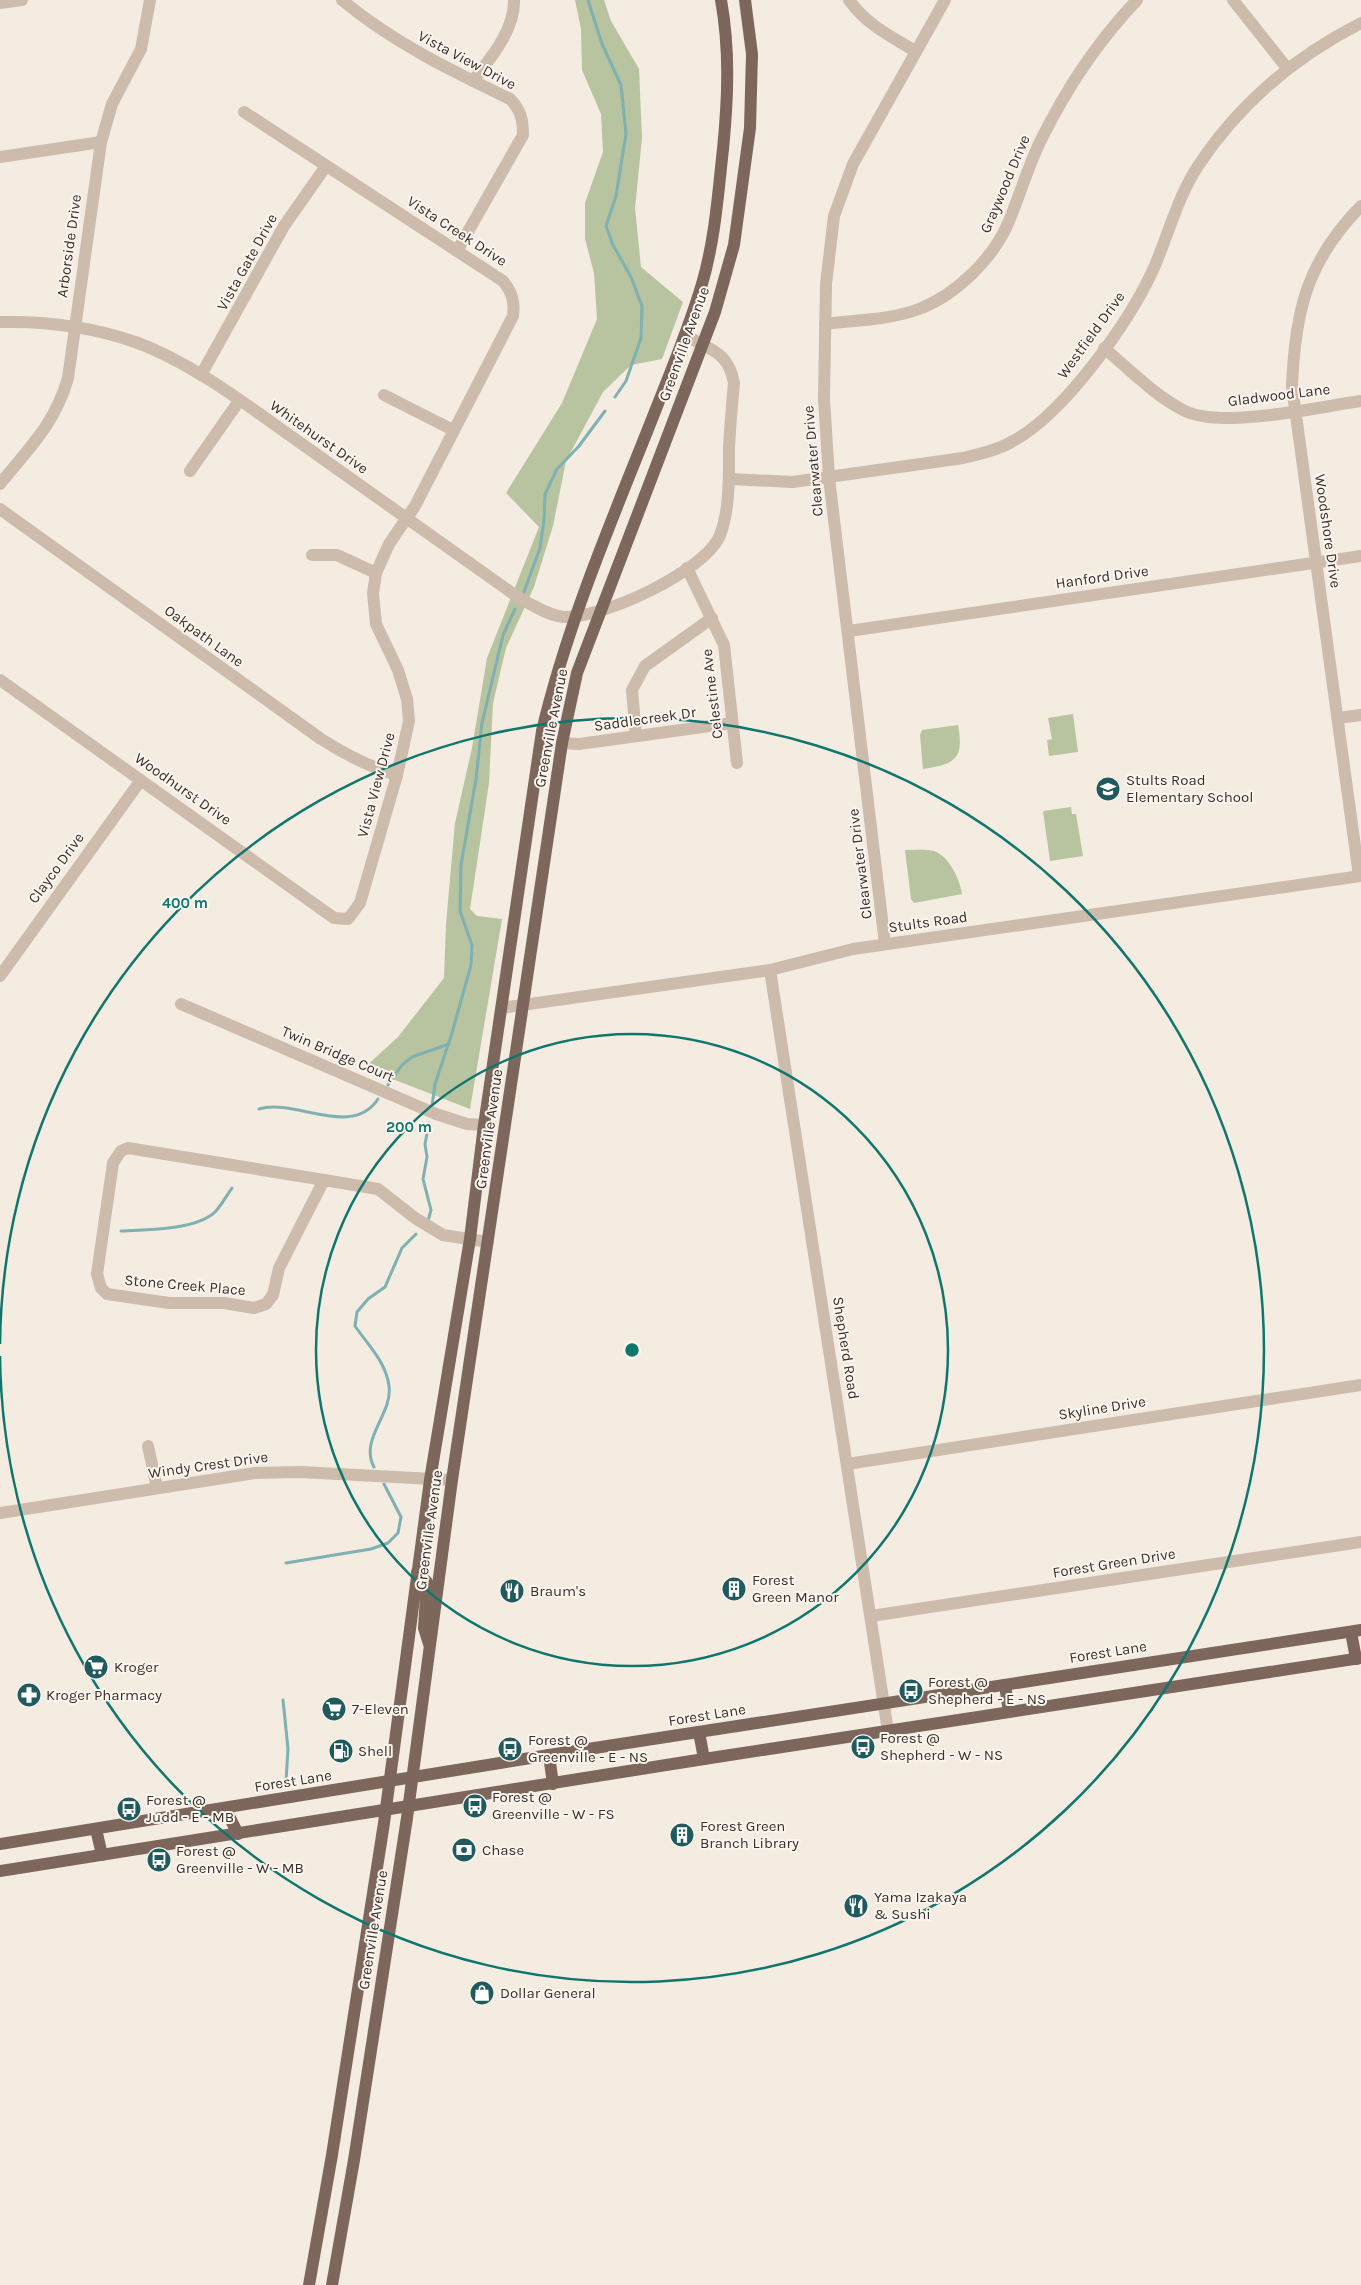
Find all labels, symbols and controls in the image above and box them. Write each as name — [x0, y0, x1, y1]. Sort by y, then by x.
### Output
street label: Vista View Drive — [415, 27, 519, 93]
street label: Graywood Drive — [976, 132, 1034, 236]
street label: Vista Creek Drive — [404, 192, 510, 270]
street label: Arborside Drive — [53, 193, 85, 299]
street label: Vista Gate Drive — [213, 210, 281, 314]
street label: Greenville Avenue — [655, 284, 713, 404]
street label: Westfield Drive — [1053, 288, 1129, 382]
street label: Gladwood Lane — [1227, 380, 1331, 410]
street label: Whitehurst Drive — [266, 396, 372, 478]
street label: Clearwater Drive — [799, 405, 827, 517]
street label: Woodshore Drive — [1311, 473, 1345, 589]
street label: Hanford Drive — [1054, 562, 1150, 592]
street label: Oakpath Lane — [161, 601, 247, 671]
street label: Celestine Ave — [698, 648, 726, 740]
street label: Greenville Avenue — [531, 667, 571, 789]
street label: Saddlecreek Dr — [593, 703, 698, 735]
street label: Vista View Drive — [353, 730, 399, 840]
street label: Woodhurst Drive — [131, 749, 235, 829]
place label: Stults Road Elementary School — [1126, 771, 1253, 806]
school or university icon: Stults Road Elementary School — [1095, 776, 1121, 802]
street label: Clearwater Drive — [844, 808, 876, 920]
street label: Clayco Drive — [24, 829, 88, 907]
text: 400 m — [162, 894, 208, 912]
street label: Stults Road — [887, 908, 969, 936]
street label: Twin Bridge Court — [279, 1022, 397, 1086]
street label: Greenville Avenue — [472, 1068, 506, 1190]
text: 200 m — [386, 1118, 432, 1136]
street label: Stone Creek Place — [124, 1271, 246, 1299]
street label: Shepherd Road — [829, 1295, 863, 1401]
centre of rings — [623, 1341, 641, 1359]
street label: Skyline Drive — [1057, 1392, 1147, 1424]
street label: Windy Crest Drive — [147, 1448, 269, 1482]
street label: Greenville Avenue — [412, 1469, 446, 1591]
street label: Forest Green Drive — [1051, 1544, 1177, 1582]
place label: Forest Green Manor — [752, 1571, 839, 1606]
building icon: Forest Green Manor — [721, 1576, 747, 1602]
restaurant icon: Braum's — [499, 1578, 525, 1604]
place label: Braum's — [530, 1582, 586, 1600]
street label: Forest Lane — [1068, 1637, 1148, 1667]
supermarket icon: Kroger — [83, 1654, 109, 1680]
place label: Kroger — [114, 1658, 159, 1676]
place label: Forest @ Shepherd - E - NS — [928, 1673, 1046, 1708]
bus stop icon: Forest @ Shepherd - E - NS — [898, 1678, 924, 1704]
pharmacy icon: Kroger Pharmacy — [16, 1682, 42, 1708]
place label: Kroger Pharmacy — [46, 1686, 162, 1704]
supermarket icon: 7-Eleven — [321, 1696, 347, 1722]
place label: 7-Eleven — [352, 1700, 409, 1718]
street label: Forest Lane — [667, 1700, 747, 1730]
place label: Forest @ Shepherd - W - NS — [880, 1729, 1003, 1764]
place label: Forest @ Greenville - E - NS — [528, 1731, 648, 1766]
bus stop icon: Forest @ Shepherd - W - NS — [850, 1734, 876, 1760]
bus stop icon: Forest @ Greenville - E - NS — [497, 1736, 523, 1762]
fuel station icon: Shell — [328, 1738, 354, 1764]
place label: Shell — [358, 1742, 392, 1760]
street label: Forest Lane — [253, 1766, 333, 1796]
place label: Forest @ Greenville - W - FS — [492, 1788, 615, 1823]
place label: Forest @ Judd - E - MB — [146, 1791, 234, 1826]
bus stop icon: Forest @ Greenville - W - FS — [462, 1793, 488, 1819]
bus stop icon: Forest @ Judd - E - MB — [116, 1796, 142, 1822]
place label: Forest Green Branch Library — [700, 1817, 799, 1852]
building icon: Forest Green Branch Library — [669, 1822, 695, 1848]
bank icon: Chase — [451, 1837, 477, 1863]
place label: Chase — [482, 1841, 524, 1859]
place label: Forest @ Greenville - W - MB — [176, 1842, 304, 1877]
bus stop icon: Forest @ Greenville - W - MB — [146, 1847, 172, 1873]
street label: Greenville Avenue — [355, 1869, 391, 1991]
place label: Yama Izakaya & Sushi — [874, 1888, 967, 1923]
restaurant icon: Yama Izakaya & Sushi — [843, 1893, 869, 1919]
shop icon: Dollar General — [469, 1980, 495, 2006]
place label: Dollar General — [500, 1984, 596, 2002]

